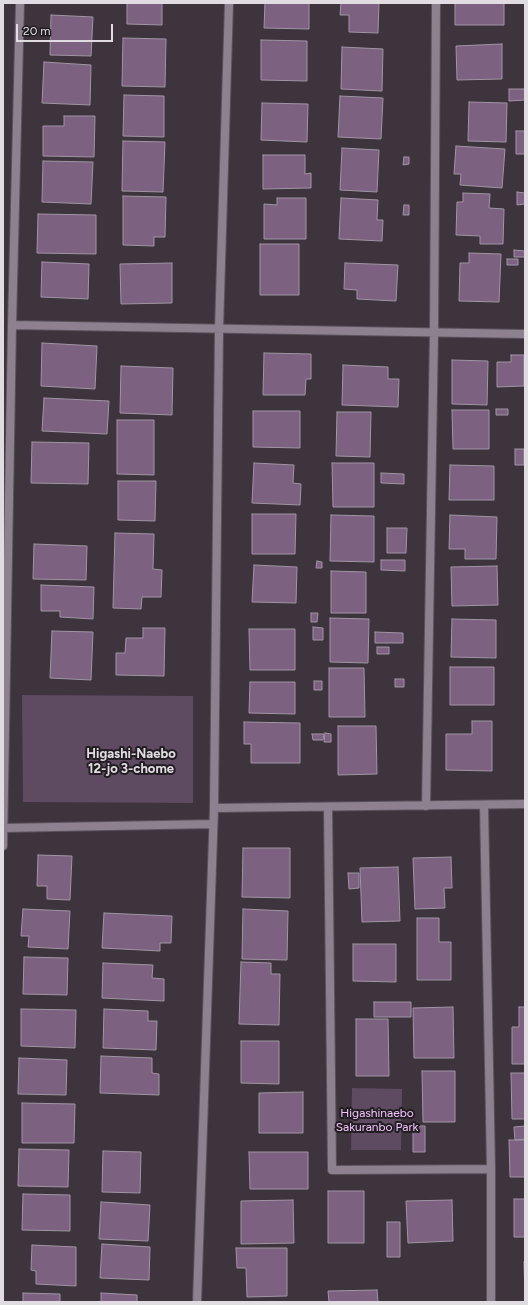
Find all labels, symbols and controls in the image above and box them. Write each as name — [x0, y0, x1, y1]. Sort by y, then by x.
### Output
scale bar — [18, 16, 115, 42]
text: 20 m — [23, 24, 51, 38]
district label: Higashi-Naebo 12-jo 3-chome — [86, 746, 176, 777]
park label: Higashinaebo Sakuranbo Park — [336, 1106, 418, 1134]

